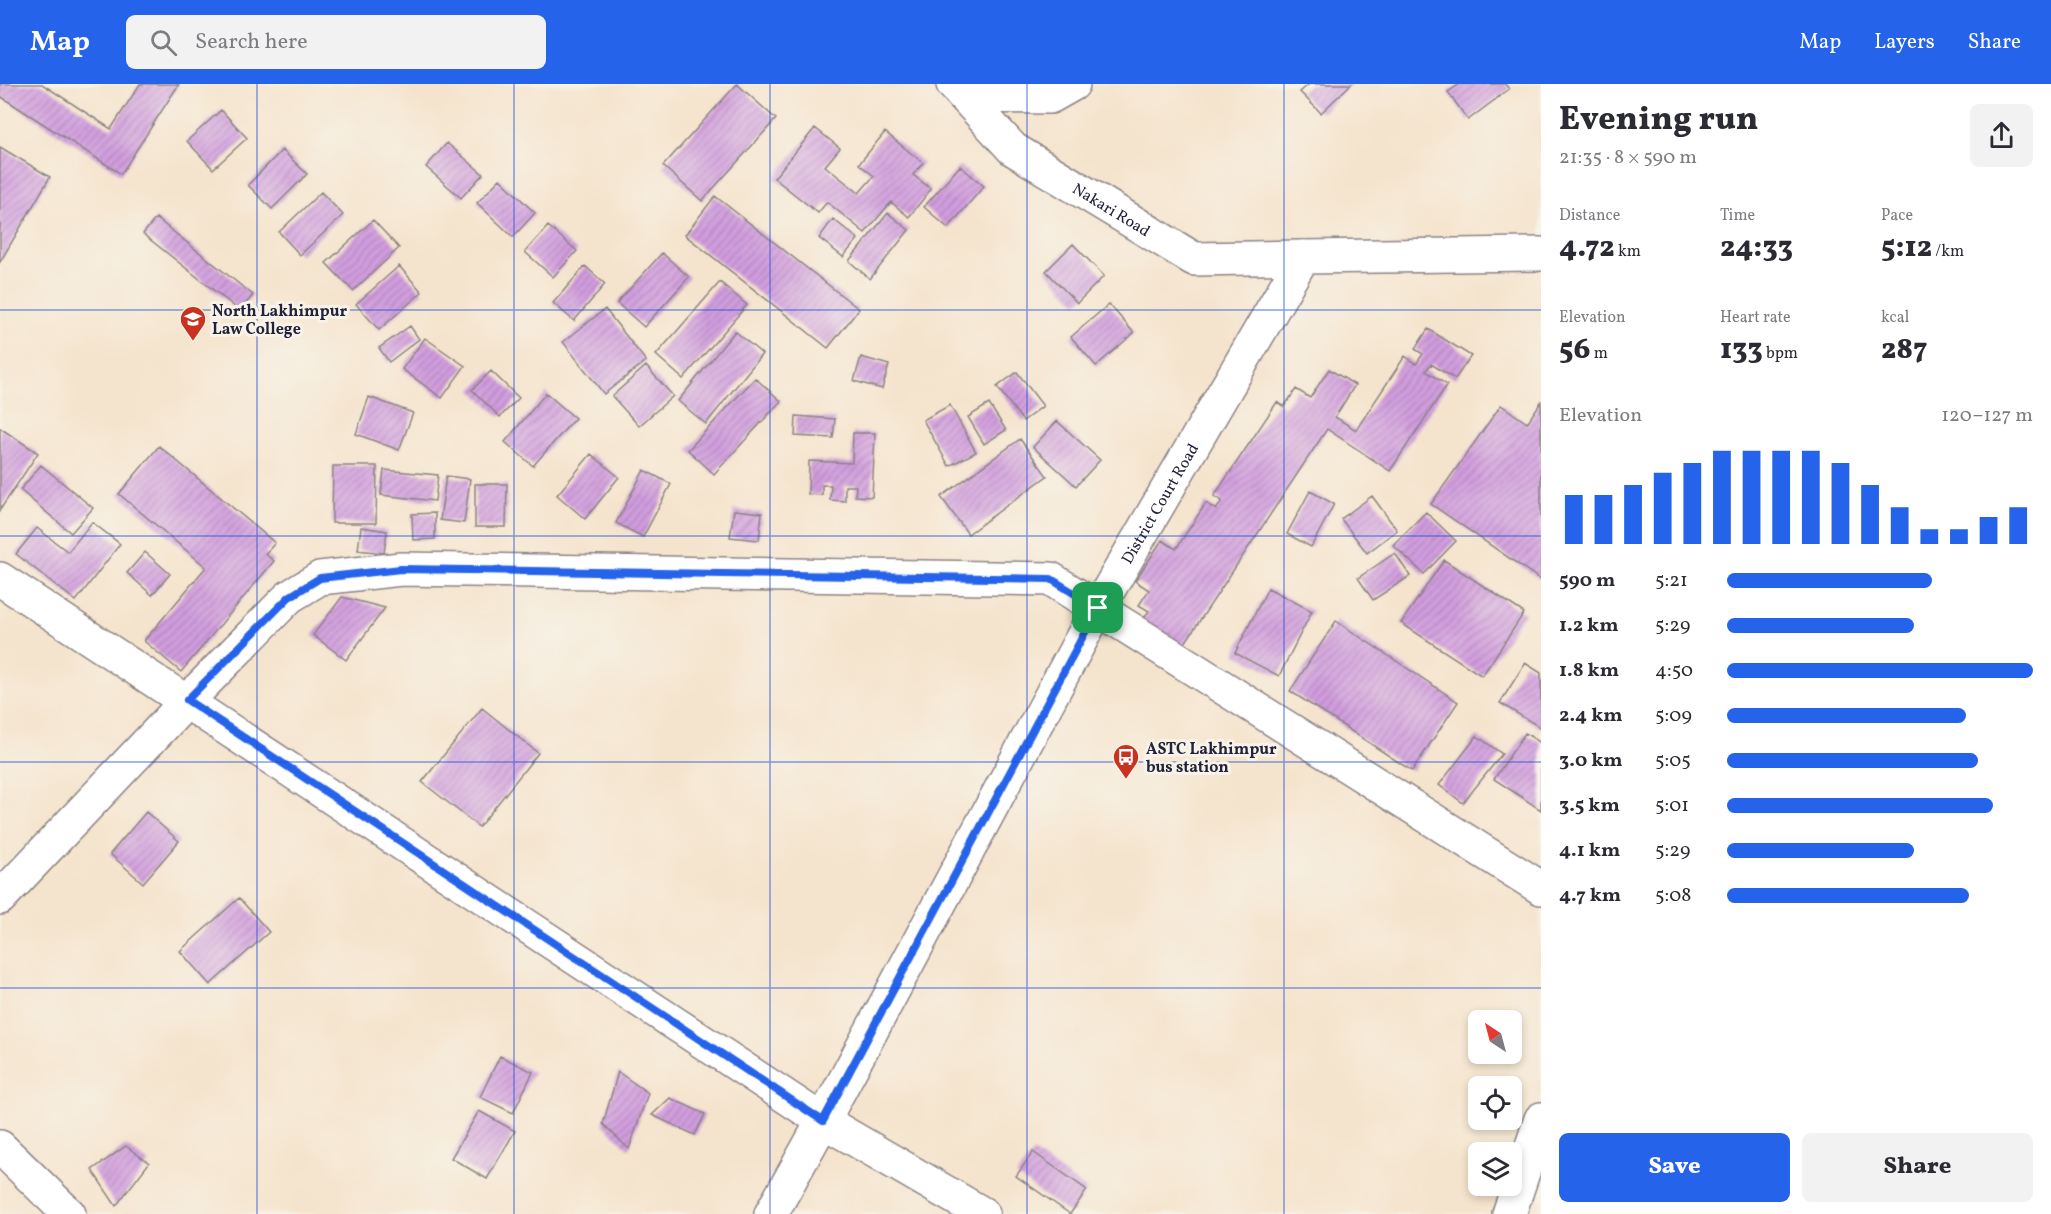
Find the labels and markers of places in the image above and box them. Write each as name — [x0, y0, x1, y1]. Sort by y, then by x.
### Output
place label: North Lakhimpur Law College — [212, 301, 347, 341]
school or university icon: North Lakhimpur Law College — [178, 304, 208, 342]
pin — [1072, 582, 1123, 633]
place label: ASTC Lakhimpur bus station — [1146, 739, 1277, 779]
bus stop icon: ASTC Lakhimpur bus station — [1111, 742, 1141, 780]

